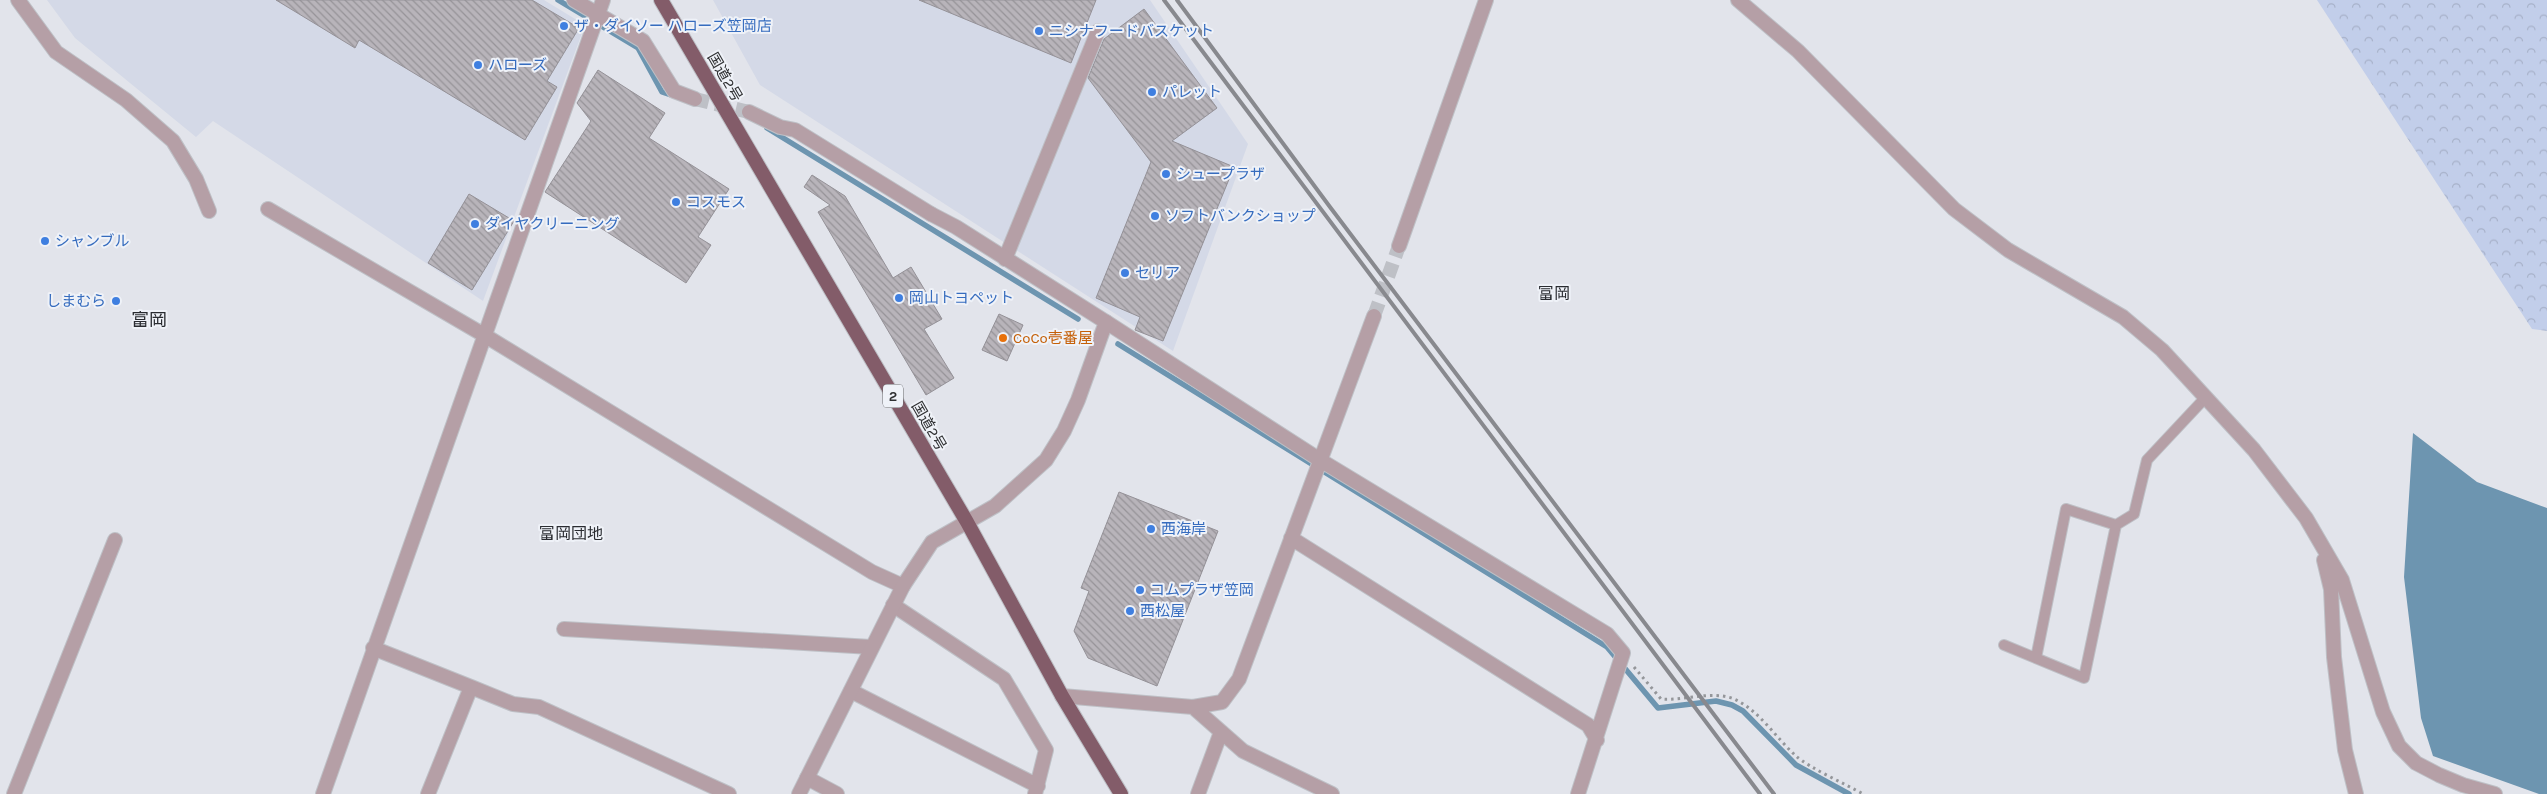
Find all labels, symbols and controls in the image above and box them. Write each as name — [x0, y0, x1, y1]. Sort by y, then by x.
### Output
place label: ザ・ダイソー ハローズ笠岡店 — [574, 17, 772, 35]
marker: ザ・ダイソー ハローズ笠岡店 — [558, 20, 570, 32]
place label: ニシナフードバスケット — [1049, 22, 1214, 40]
marker: ニシナフードバスケット — [1033, 25, 1045, 37]
street label: 国道2号 — [704, 49, 746, 105]
place label: ハローズ — [488, 56, 547, 74]
marker: ハローズ — [472, 59, 484, 71]
place label: パレット — [1162, 83, 1222, 101]
marker: パレット — [1146, 86, 1158, 98]
place label: シュープラザ — [1176, 165, 1265, 183]
marker: シュープラザ — [1160, 168, 1172, 180]
place label: コスモス — [686, 193, 746, 211]
marker: コスモス — [670, 196, 682, 208]
place label: ソフトバンクショップ — [1165, 207, 1316, 225]
marker: ソフトバンクショップ — [1149, 210, 1161, 222]
place label: ダイヤクリーニング — [485, 215, 620, 233]
marker: ダイヤクリーニング — [469, 218, 481, 230]
place label: シャンブル — [55, 232, 130, 250]
marker: シャンブル — [39, 235, 51, 247]
place label: セリア — [1135, 264, 1180, 282]
marker: セリア — [1119, 267, 1131, 279]
district label: 富岡 — [1538, 284, 1570, 303]
place label: 岡山トヨペット — [909, 289, 1014, 307]
place label: しまむら — [46, 292, 106, 310]
marker: 岡山トヨペット — [893, 292, 905, 304]
marker: しまむら — [110, 295, 122, 307]
district label: 富岡 — [131, 309, 167, 331]
place label: CoCo壱番屋 — [1013, 329, 1093, 347]
marker: CoCo壱番屋 — [997, 332, 1009, 344]
road number: 2 — [883, 384, 903, 408]
street label: 国道2号 — [908, 398, 950, 454]
place label: 西海岸 — [1161, 520, 1206, 538]
marker: 西海岸 — [1145, 523, 1157, 535]
district label: 富岡団地 — [539, 524, 603, 543]
place label: コムプラザ笠岡 — [1150, 581, 1254, 599]
marker: コムプラザ笠岡 — [1134, 584, 1146, 596]
place label: 西松屋 — [1140, 602, 1185, 620]
marker: 西松屋 — [1124, 605, 1136, 617]

